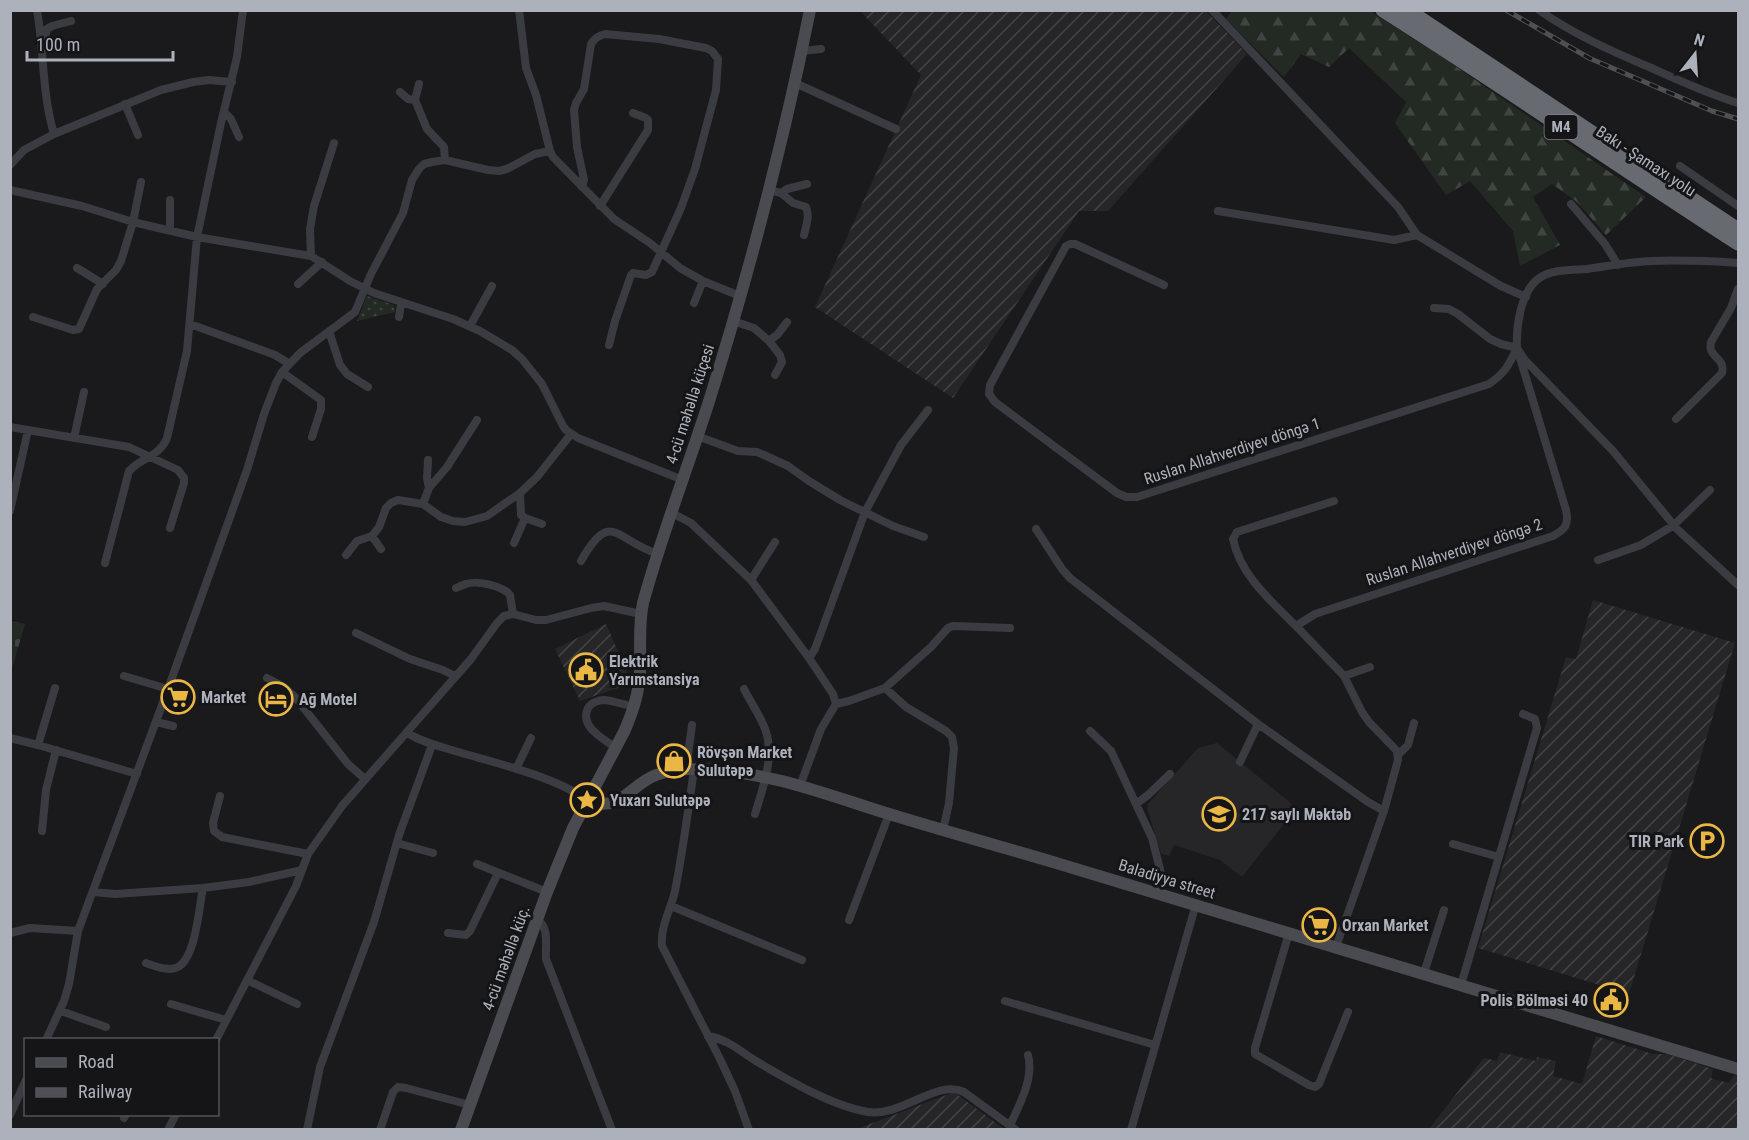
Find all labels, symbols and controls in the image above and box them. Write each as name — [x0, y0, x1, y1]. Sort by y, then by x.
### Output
scale bar — [27, 24, 172, 62]
north arrow — [1665, 24, 1725, 84]
text: N — [1692, 30, 1707, 51]
text: 100 m — [36, 34, 80, 55]
road number: M4 — [1544, 115, 1578, 139]
street label: Bakı - Şamaxı yolu — [1593, 122, 1699, 200]
street label: 4-cü məhəllə küçesi — [662, 342, 718, 466]
street label: Ruslan Allahverdiyev döngə 1 — [1142, 414, 1322, 488]
street label: Ruslan Allahverdiyev döngə 2 — [1364, 515, 1544, 589]
public building icon: Elektrik Yarımstansiya — [568, 652, 604, 688]
place label: Elektrik Yarımstansiya — [609, 652, 700, 689]
supermarket icon: Market — [160, 679, 196, 715]
hotel icon: Ağ Motel — [258, 681, 294, 717]
place label: Market — [201, 688, 246, 707]
place label: Ağ Motel — [299, 690, 357, 709]
shop icon: Rövşən Market Sulutəpə — [656, 743, 692, 779]
place label: Rövşən Market Sulutəpə — [697, 743, 792, 780]
place icon: Yuxarı Sulutəpə — [569, 782, 605, 818]
place label: Yuxarı Sulutəpə — [610, 791, 710, 810]
school or university icon: 217 saylı Məktəb — [1201, 796, 1237, 832]
place label: 217 saylı Məktəb — [1242, 805, 1351, 824]
parking icon: TIR Park — [1689, 823, 1725, 859]
place label: TIR Park — [1629, 832, 1684, 851]
street label: Baladiyya street — [1116, 855, 1218, 903]
street label: 4-cü məhəllə küç. — [478, 903, 534, 1013]
supermarket icon: Orxan Market — [1301, 907, 1337, 943]
place label: Orxan Market — [1342, 916, 1428, 935]
public building icon: Polis Bölməsi 40 — [1593, 982, 1629, 1018]
place label: Polis Bölməsi 40 — [1481, 991, 1588, 1010]
legend — [24, 1038, 219, 1116]
text: Road — [78, 1051, 114, 1072]
text: Railway — [78, 1081, 133, 1102]

